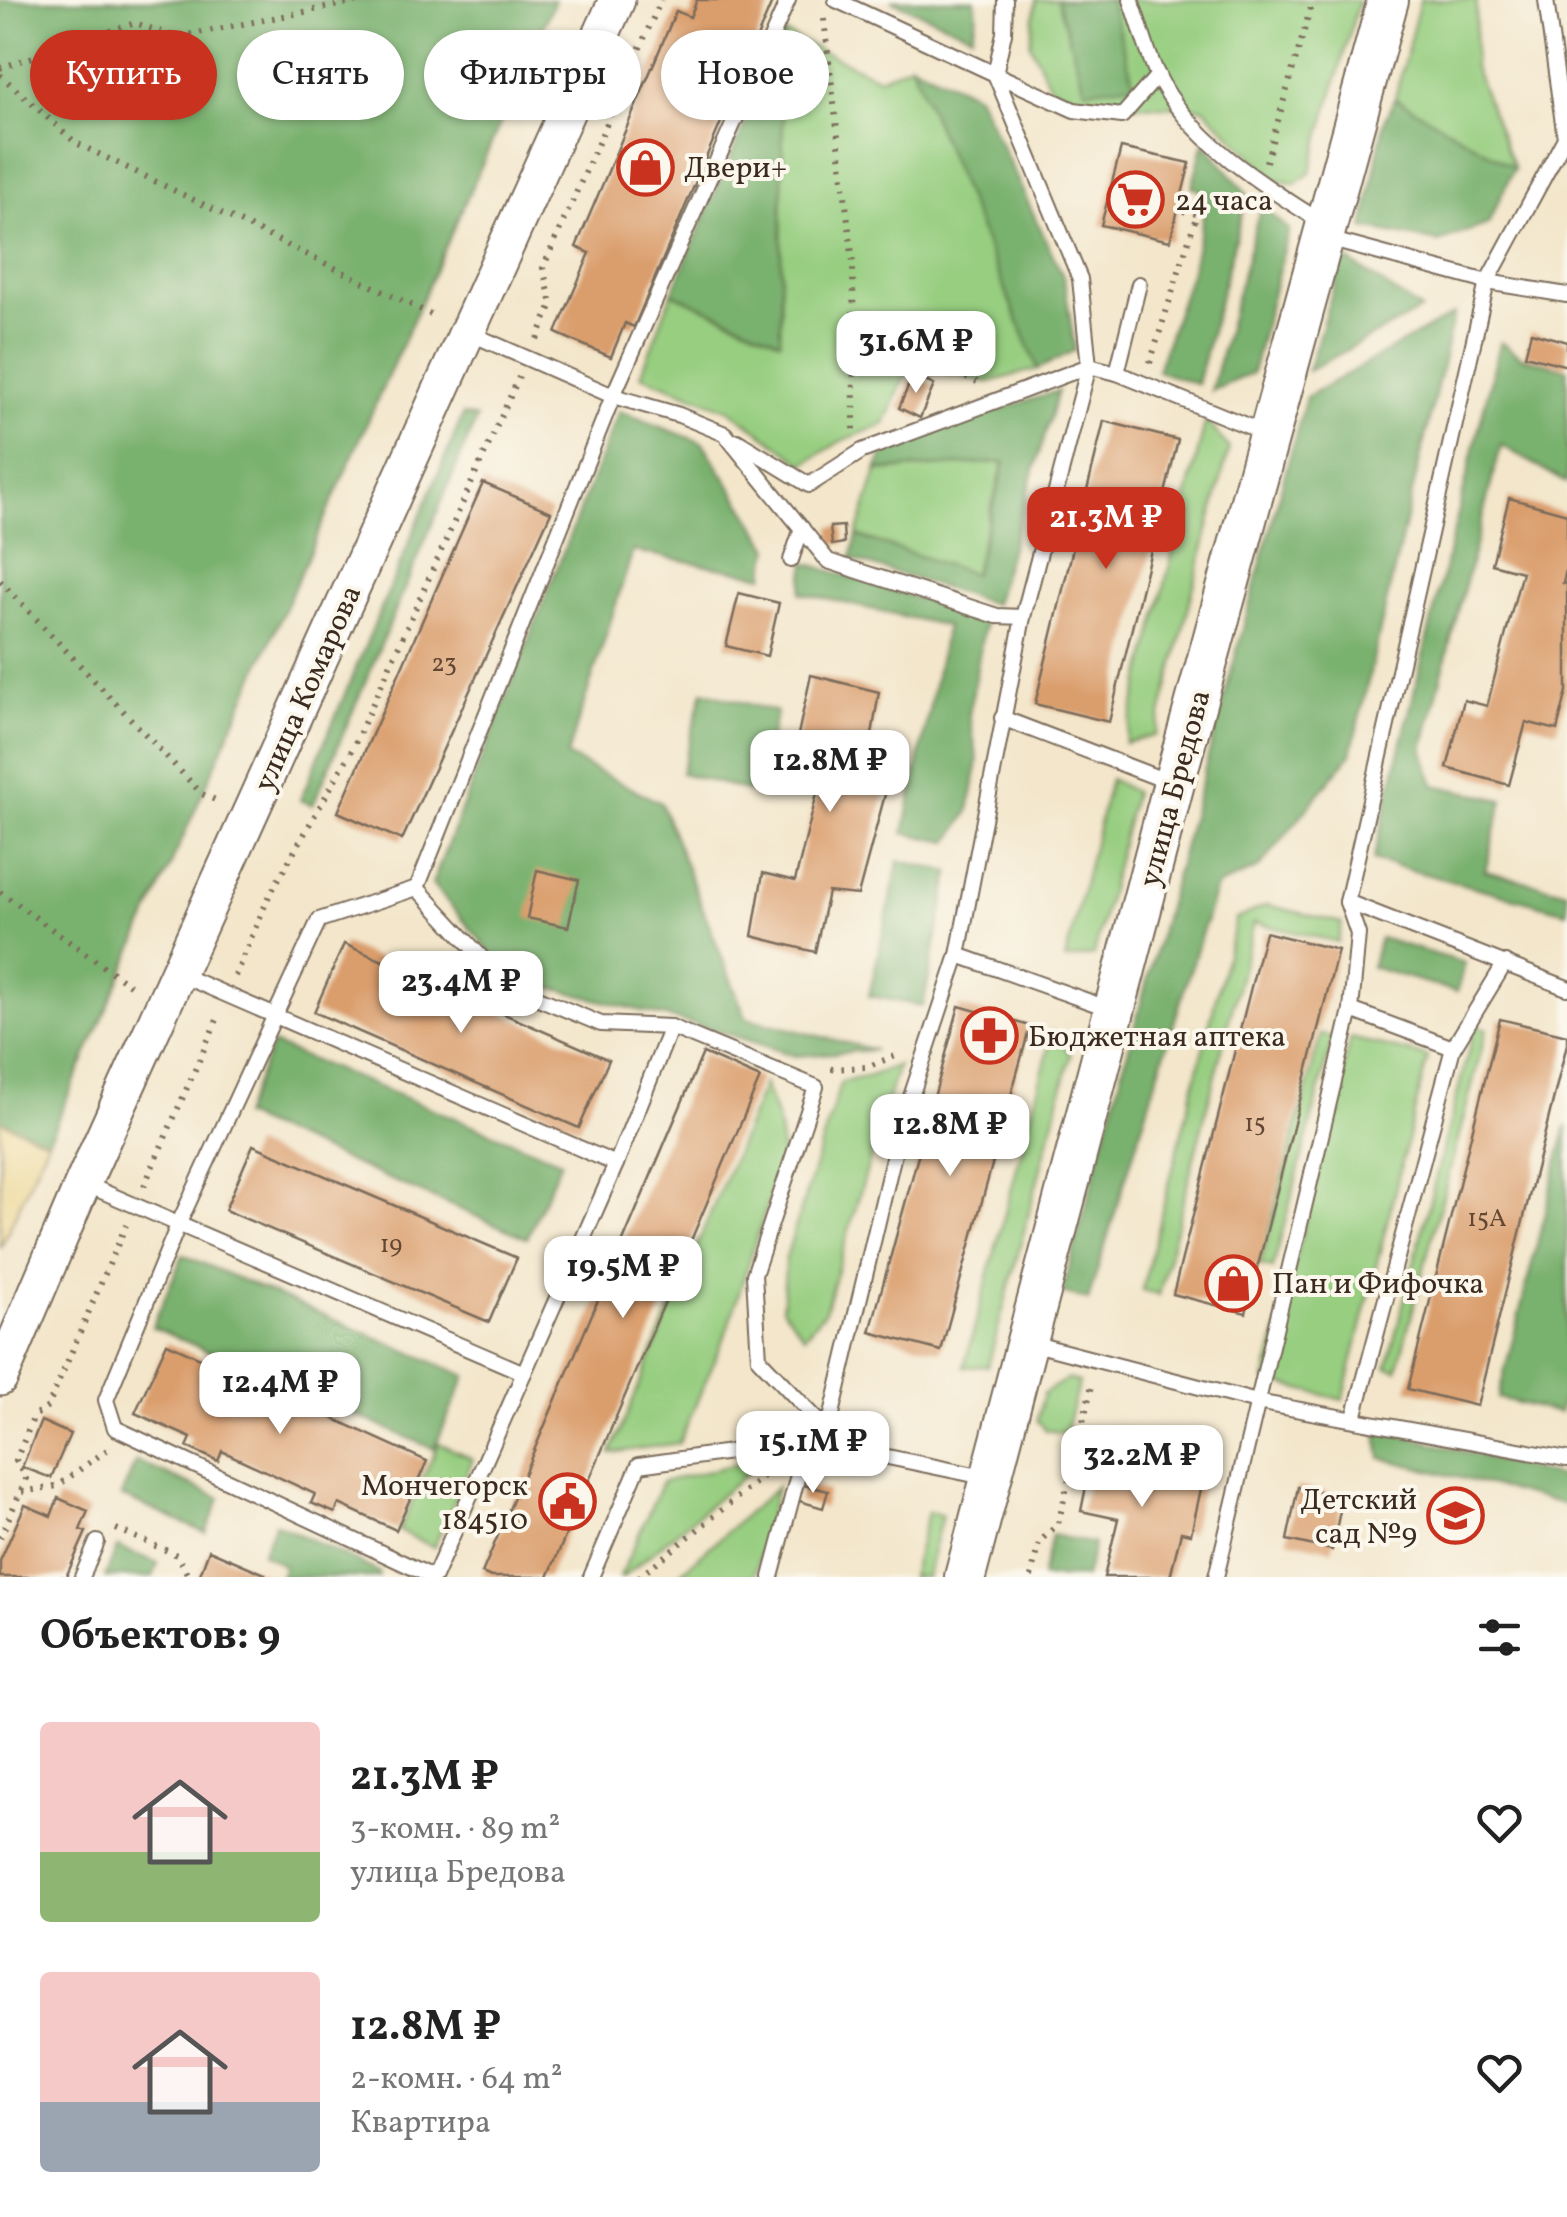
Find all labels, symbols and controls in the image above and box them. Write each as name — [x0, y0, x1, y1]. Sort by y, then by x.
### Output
chip: Купить — [30, 30, 217, 120]
chip: Снять — [237, 30, 404, 120]
chip: Фильтры — [424, 30, 641, 120]
chip: Новое — [661, 30, 829, 120]
shop icon: Двери+ — [615, 137, 675, 197]
place label: Двери+ — [684, 148, 787, 190]
supermarket icon: 24 часа — [1106, 170, 1166, 230]
place label: 24 часа — [1175, 181, 1273, 223]
pin: 31.6M ₽ — [824, 311, 1008, 396]
text: 31.6M ₽ — [858, 321, 974, 365]
pin: 21.3M ₽ — [1014, 487, 1198, 572]
text: 21.3M ₽ — [1049, 497, 1163, 541]
street label: улица Комарова — [244, 579, 373, 799]
house number: 23 — [431, 647, 457, 682]
street label: улица Бредова — [1129, 685, 1222, 892]
pin: 12.8M ₽ — [738, 730, 922, 815]
text: 12.8M ₽ — [772, 740, 888, 784]
pin: 23.4M ₽ — [369, 951, 553, 1036]
text: 23.4M ₽ — [401, 961, 521, 1005]
pharmacy icon: Бюджетная аптека — [959, 1006, 1019, 1066]
place label: Бюджетная аптека — [1028, 1017, 1286, 1059]
pin: 12.8M ₽ — [858, 1094, 1042, 1179]
text: 12.8M ₽ — [892, 1104, 1008, 1148]
house number: 15 — [1244, 1107, 1266, 1142]
house number: 15А — [1467, 1202, 1507, 1237]
house number: 19 — [380, 1228, 402, 1263]
pin: 19.5M ₽ — [531, 1236, 715, 1321]
text: 19.5M ₽ — [566, 1246, 680, 1290]
shop icon: Пан и Фифочка — [1203, 1253, 1263, 1313]
place label: Пан и Фифочка — [1272, 1264, 1484, 1306]
pin: 12.4M ₽ — [188, 1352, 372, 1437]
text: 12.4M ₽ — [221, 1362, 339, 1406]
pin: 15.1M ₽ — [721, 1411, 905, 1496]
text: 15.1M ₽ — [758, 1421, 868, 1465]
pin: 32.2M ₽ — [1050, 1425, 1234, 1510]
text: 32.2M ₽ — [1083, 1435, 1201, 1479]
place label: Мончегорск 184510 — [361, 1466, 528, 1542]
public building icon: Мончегорск 184510 — [537, 1472, 597, 1532]
place label: Детский сад №9 — [1300, 1480, 1417, 1556]
school or university icon: Детский сад №9 — [1426, 1486, 1486, 1546]
text: Объектов: 9 — [40, 1608, 280, 1667]
icon: filters — [1472, 1610, 1527, 1665]
text: 21.3M ₽ — [350, 1749, 499, 1808]
icon: home — [120, 1762, 240, 1882]
icon: heart — [1472, 1795, 1527, 1850]
text: 3-комн. · 89 m² — [350, 1808, 560, 1852]
text: улица Бредова — [350, 1852, 566, 1896]
text: 12.8M ₽ — [350, 1999, 501, 2058]
icon: home — [120, 2012, 240, 2132]
icon: heart — [1472, 2045, 1527, 2100]
text: 2-комн. · 64 m² — [350, 2058, 563, 2102]
text: Квартира — [350, 2102, 491, 2146]

